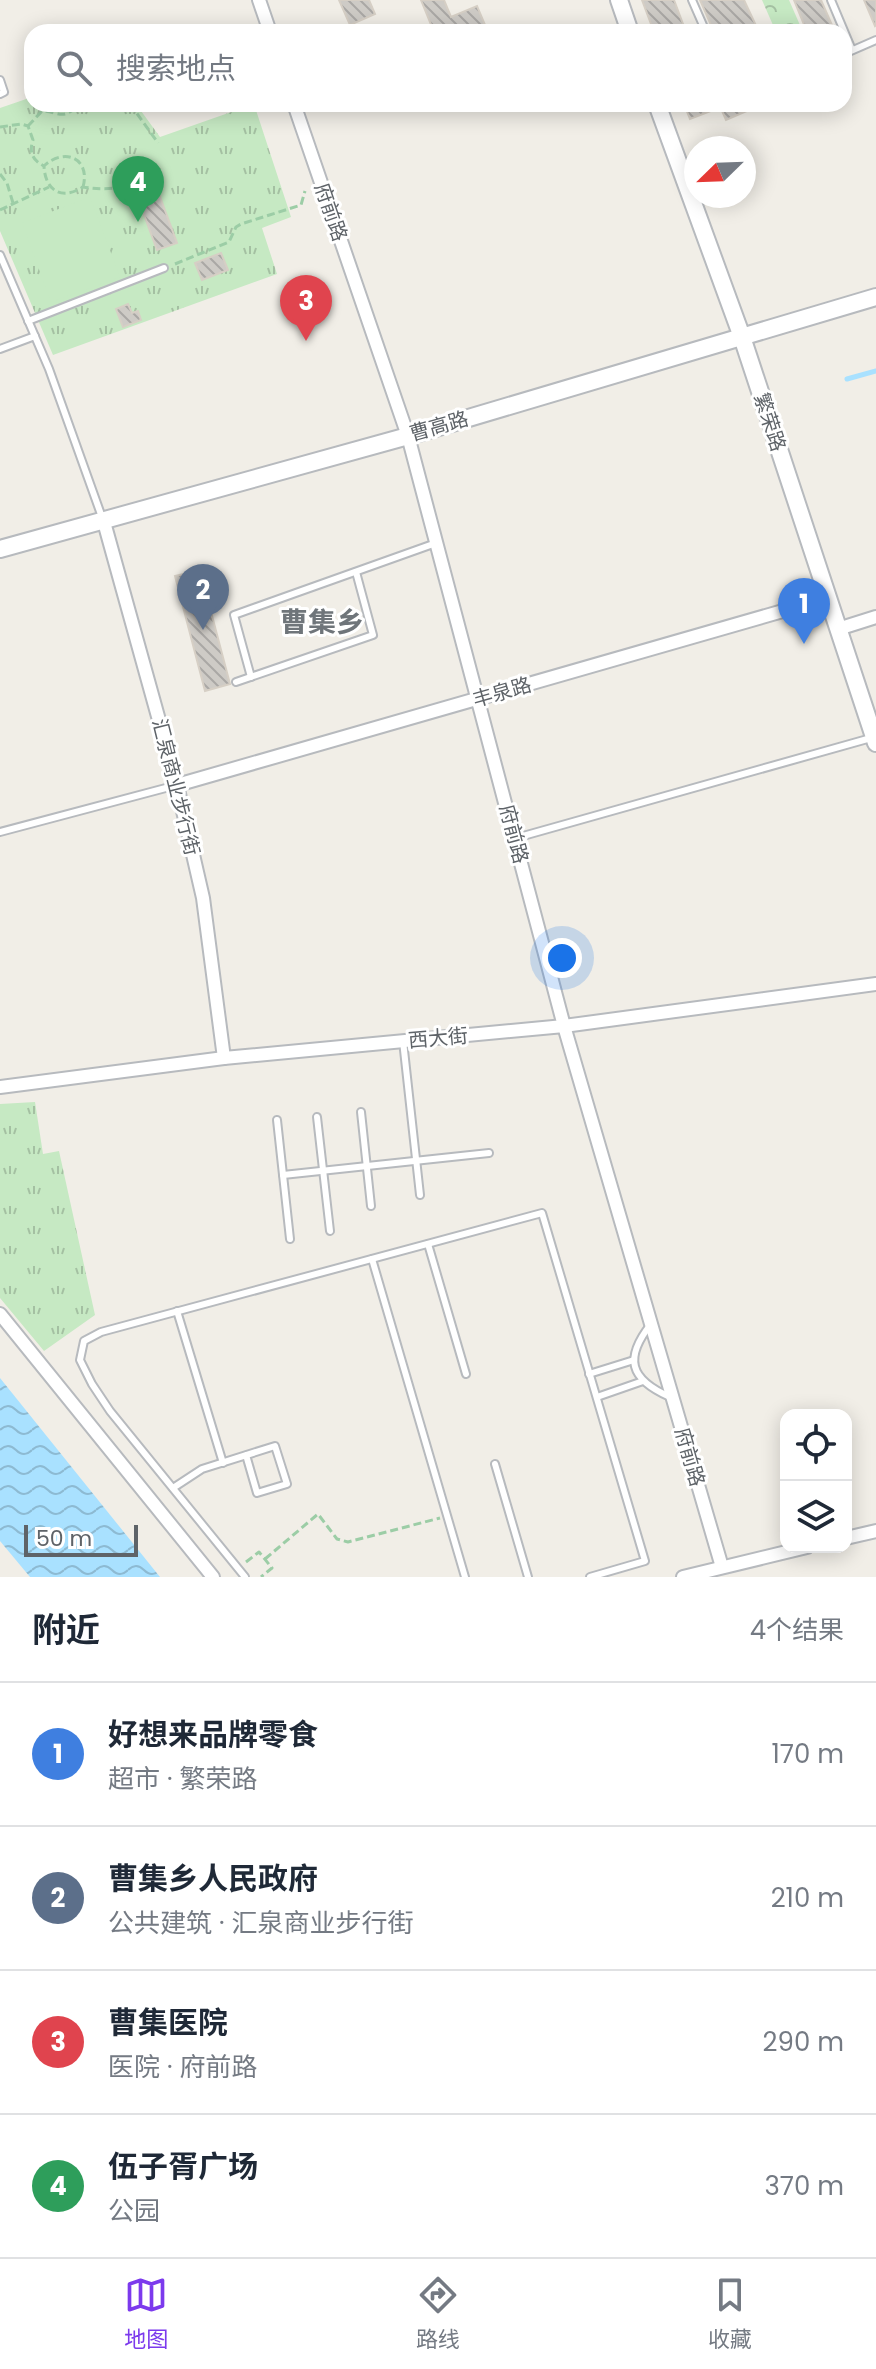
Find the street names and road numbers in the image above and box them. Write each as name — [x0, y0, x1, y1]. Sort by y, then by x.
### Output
street label: 府前路 — [308, 179, 354, 245]
street label: 繁荣路 — [747, 389, 793, 455]
street label: 曹高路 — [406, 404, 472, 448]
street label: 丰泉路 — [469, 670, 535, 714]
street label: 汇泉商业步行街 — [145, 716, 207, 858]
street label: 府前路 — [493, 801, 535, 867]
street label: 西大街 — [407, 1021, 469, 1055]
street label: 府前路 — [668, 1424, 712, 1490]

